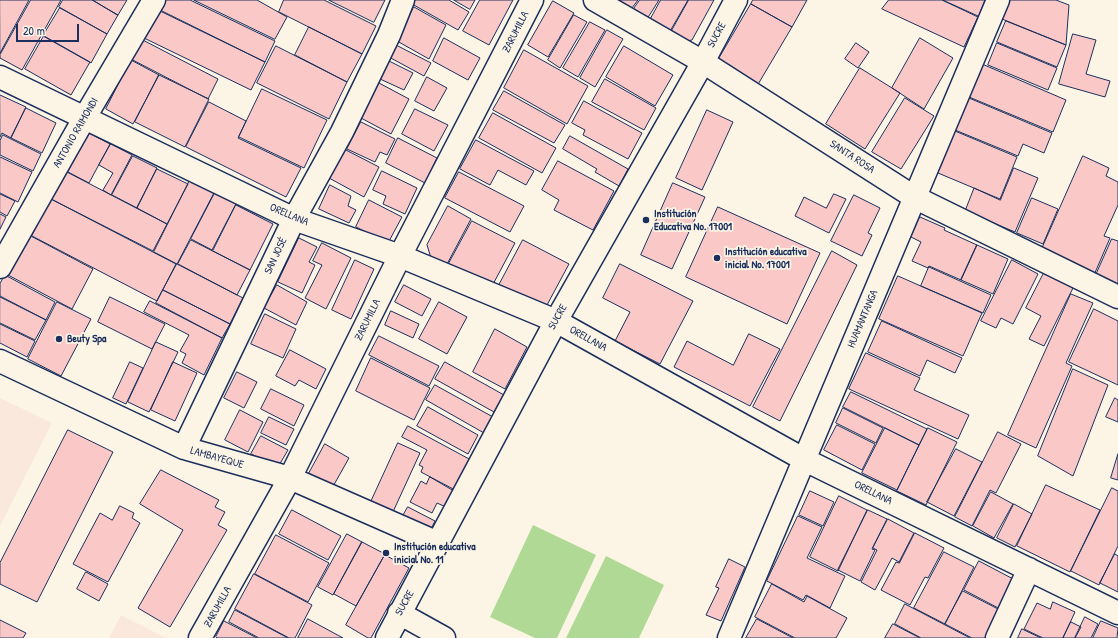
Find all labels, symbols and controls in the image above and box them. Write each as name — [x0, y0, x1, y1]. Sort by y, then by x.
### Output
street label: ZARUMILLA — [500, 9, 532, 55]
scale bar — [18, 16, 81, 42]
street label: SUCRE — [705, 20, 729, 50]
text: 20 m — [23, 22, 45, 39]
street label: ANTONIO RAIMONDI — [51, 96, 101, 170]
street label: SANTA ROSA — [827, 138, 877, 176]
street label: ORELLANA — [268, 201, 310, 229]
place label: Institución Educativa No. 17001 — [654, 207, 732, 233]
marker: Institución Educativa No. 17001 — [641, 215, 651, 225]
street label: SAN JOSÉ — [262, 236, 290, 276]
place label: Institución educativa inicial No. 17001 — [725, 245, 806, 271]
marker: Institución educativa inicial No. 17001 — [712, 253, 722, 263]
street label: HUAMANTANGA — [845, 288, 881, 350]
street label: ZARUMILLA — [352, 297, 384, 343]
street label: SUCRE — [546, 302, 570, 332]
street label: ORELLANA — [567, 323, 609, 355]
place label: Beuty Spa — [67, 332, 106, 346]
marker: Beuty Spa — [54, 334, 64, 344]
street label: LAMBAYEQUE — [189, 444, 245, 472]
street label: ORELLANA — [852, 478, 894, 508]
place label: Institución educativa inicial No. 11 — [394, 540, 475, 566]
marker: Institución educativa inicial No. 11 — [381, 548, 391, 558]
street label: ZARUMILLA — [201, 584, 235, 630]
street label: SUCRE — [393, 588, 417, 618]

